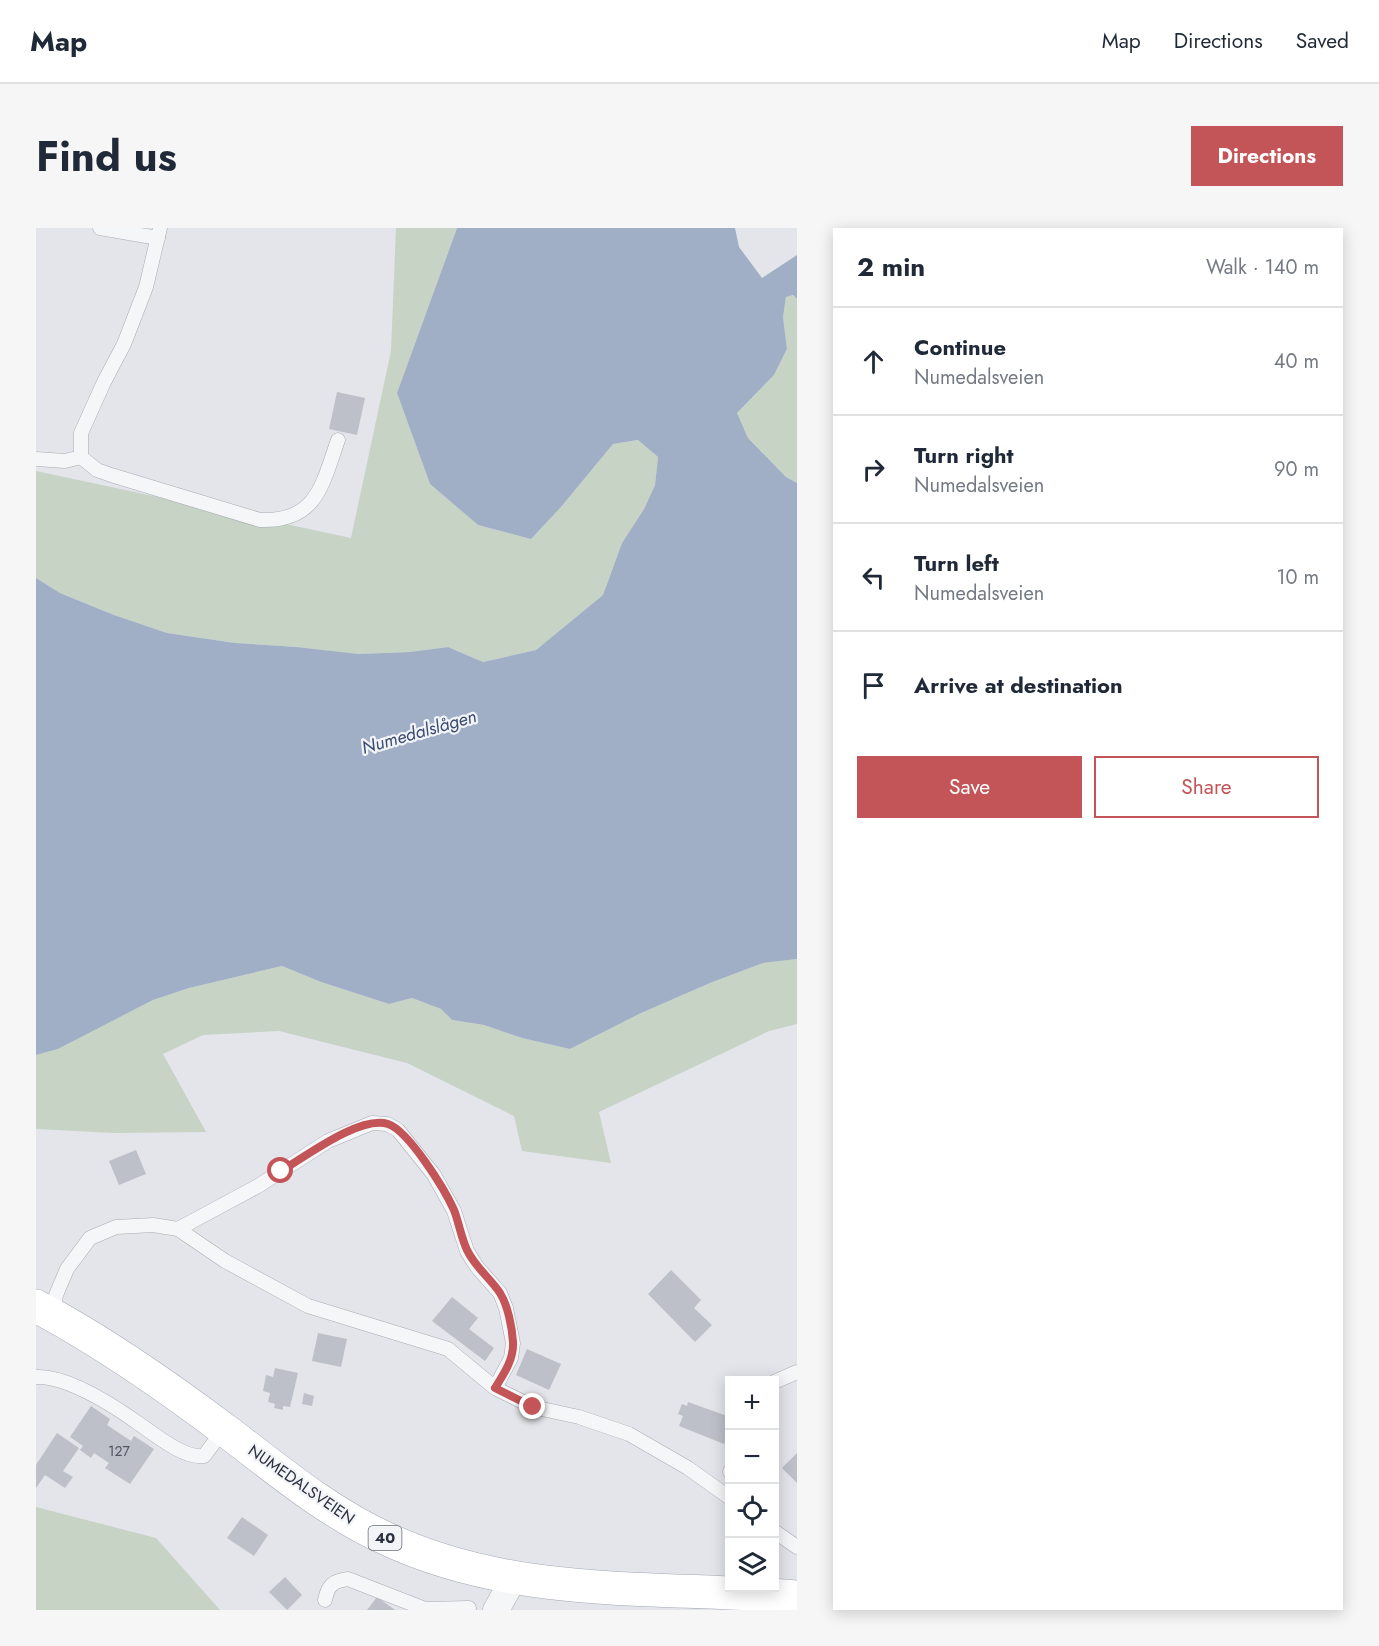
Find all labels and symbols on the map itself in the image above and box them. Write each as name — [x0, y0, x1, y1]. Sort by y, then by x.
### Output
water label: Numedalslågen — [359, 703, 479, 761]
route start — [267, 1157, 293, 1183]
route end — [519, 1393, 545, 1419]
street label: NUMEDALSVEIEN — [244, 1439, 360, 1530]
house number: 127 — [108, 1441, 130, 1461]
road number: 40 — [368, 1526, 402, 1550]

